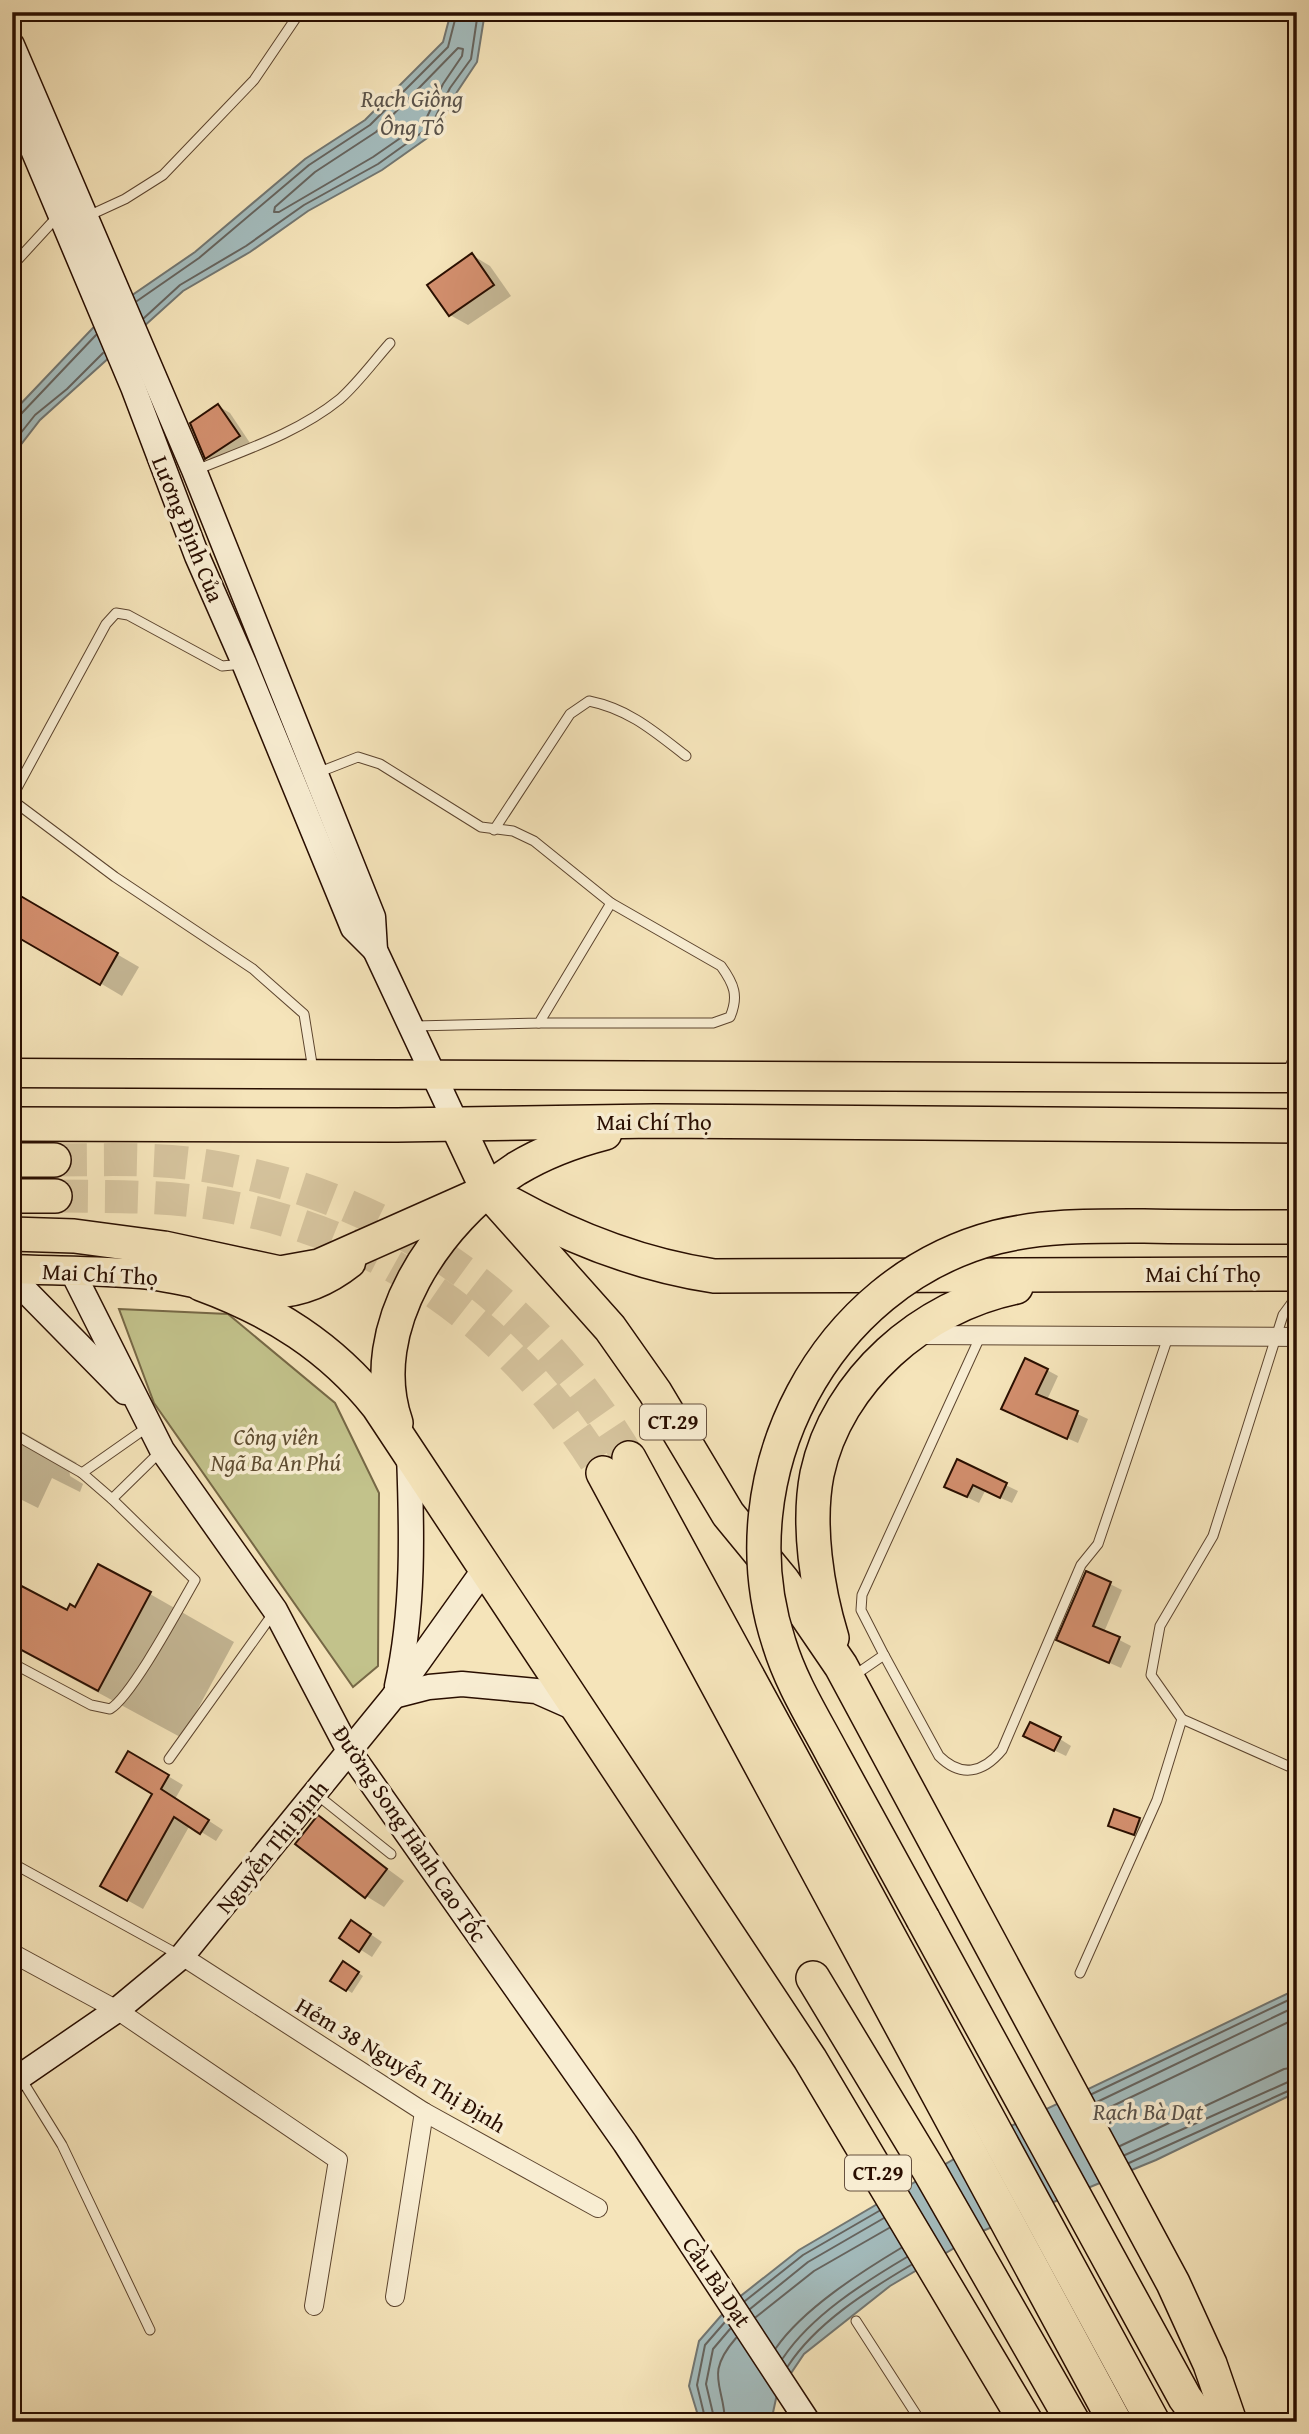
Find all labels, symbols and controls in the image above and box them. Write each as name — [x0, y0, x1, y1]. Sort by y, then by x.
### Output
water label: Rạch Giồng Ông Tố — [360, 81, 463, 144]
street label: Lương Định Của — [144, 451, 233, 607]
street label: Mai Chí Thọ — [596, 1105, 712, 1138]
street label: Mai Chí Thọ — [41, 1254, 159, 1293]
street label: Mai Chí Thọ — [1145, 1257, 1261, 1290]
road number: CT.29 — [640, 1404, 706, 1440]
park label: Công viên Ngã Ba An Phú — [210, 1420, 341, 1479]
street label: Đường Song Hành Cao Tốc — [325, 1719, 495, 1949]
street label: Nguyễn Thị Định — [208, 1773, 336, 1920]
street label: Hẻm 38 Nguyễn Thị Định — [290, 1989, 513, 2141]
water label: Rạch Bà Dạt — [1092, 2094, 1204, 2129]
road number: CT.29 — [845, 2156, 911, 2190]
street label: Cầu Bà Dạt — [675, 2230, 760, 2334]

